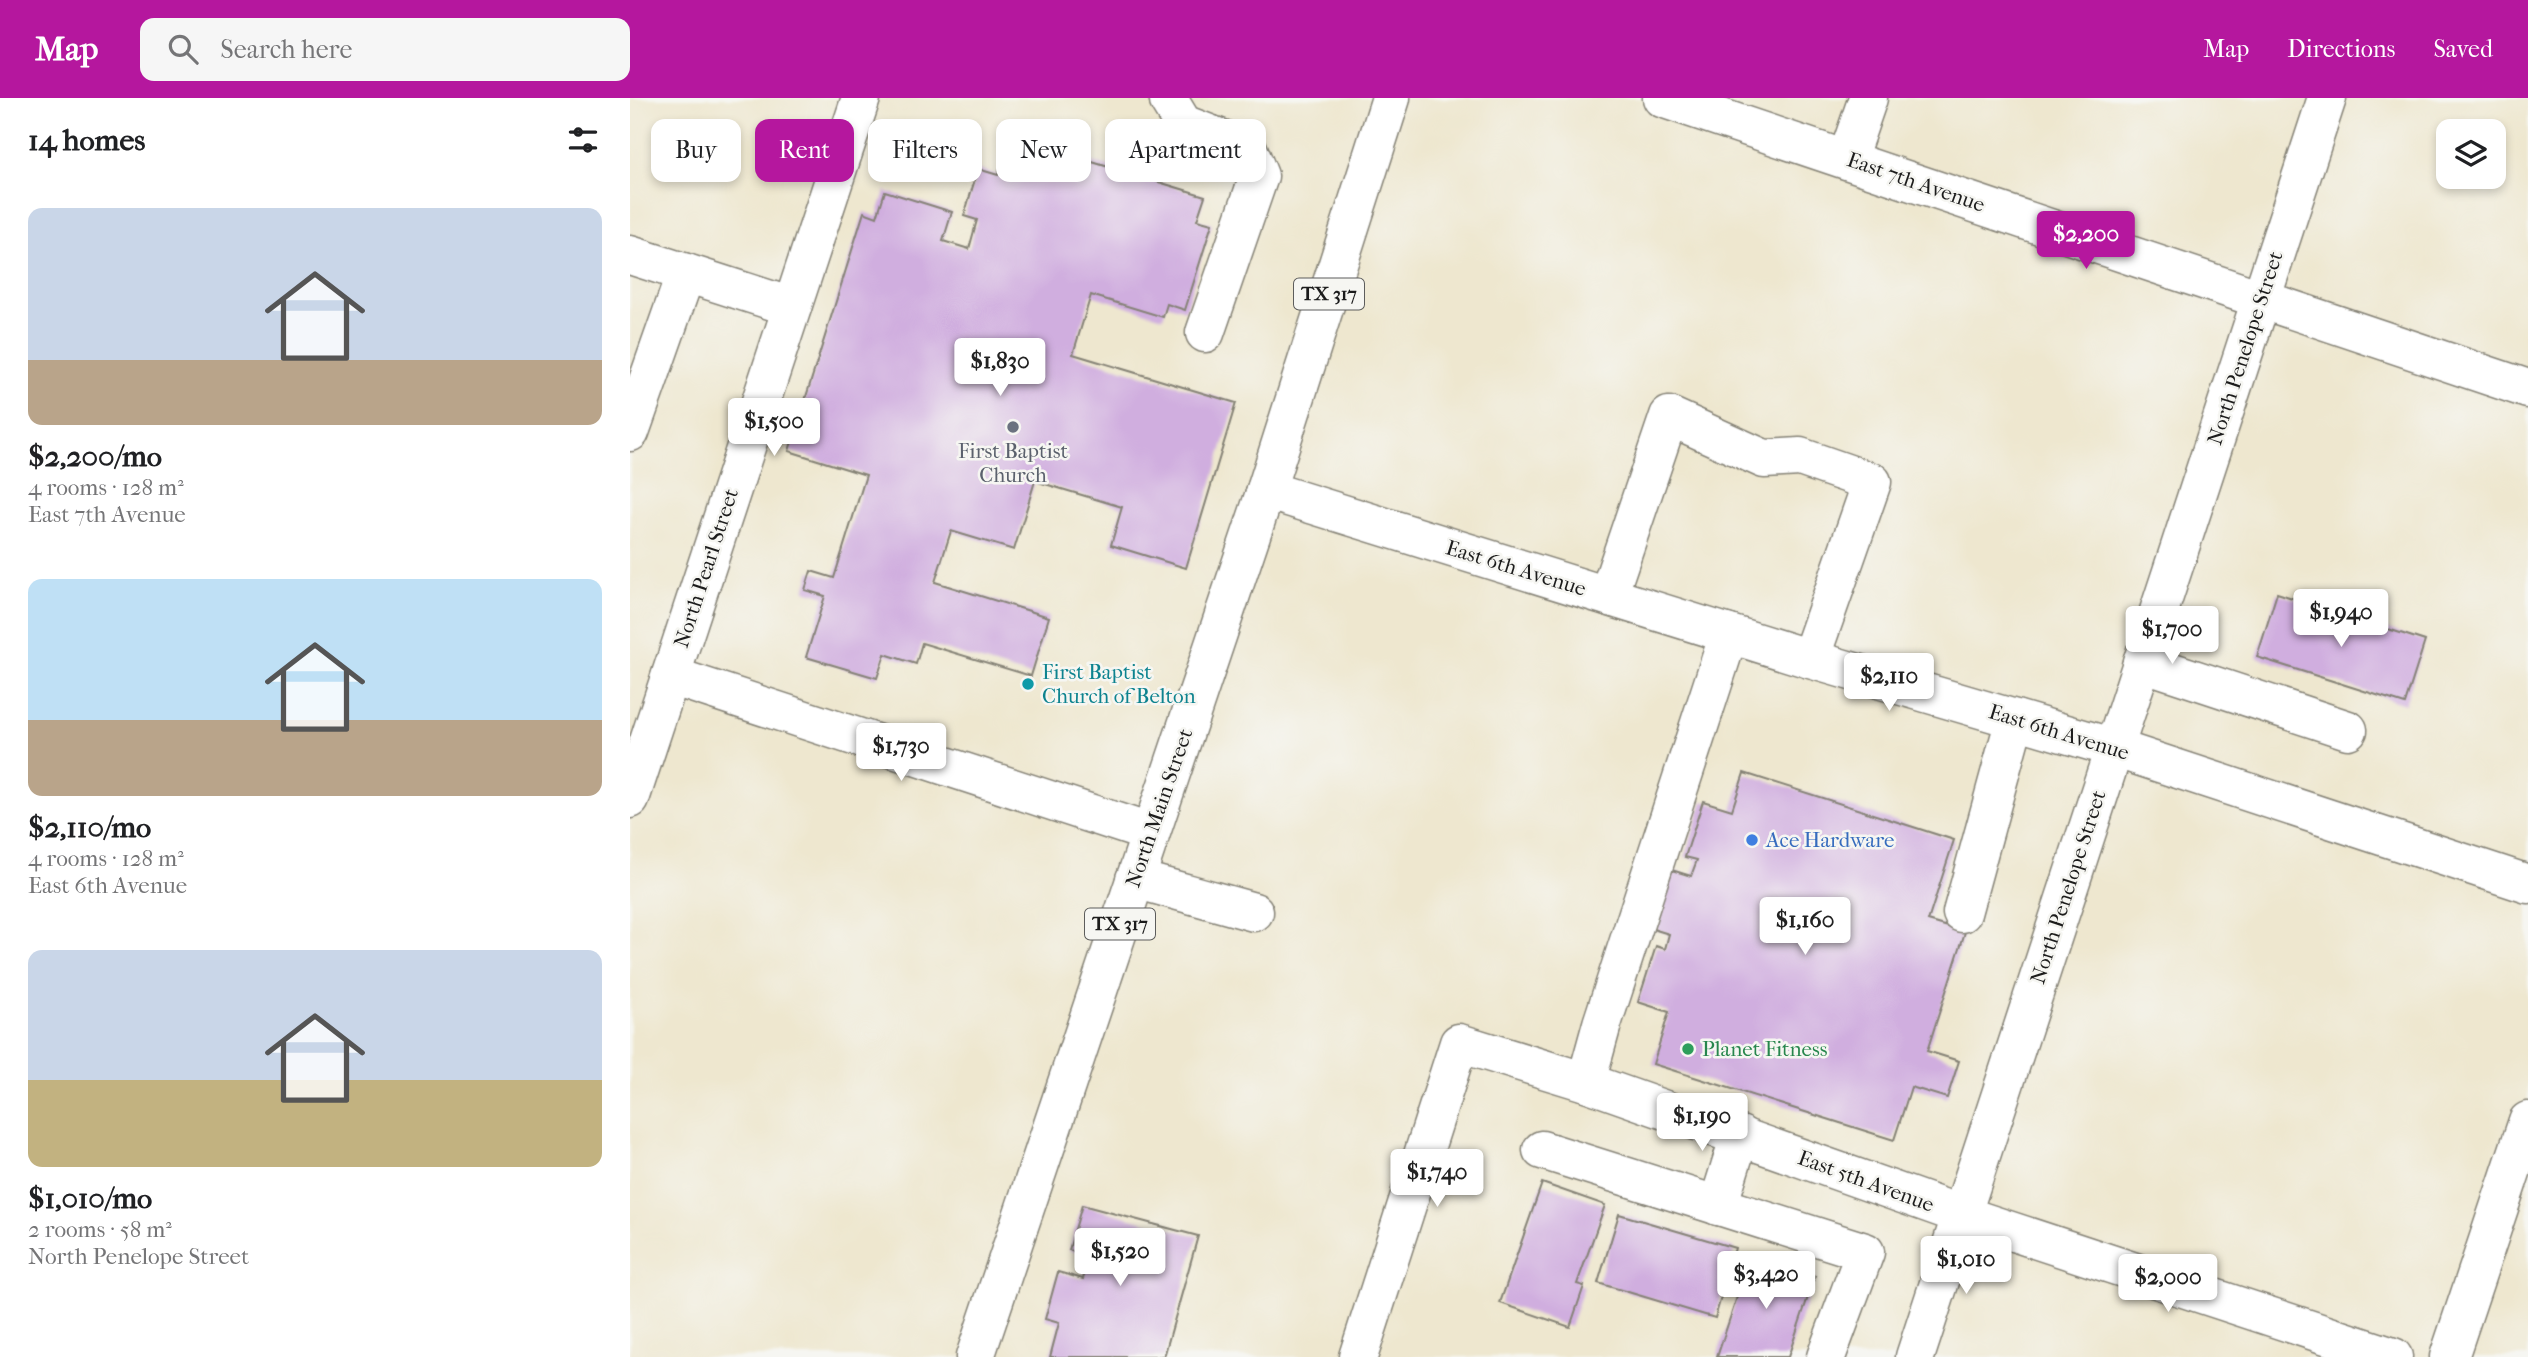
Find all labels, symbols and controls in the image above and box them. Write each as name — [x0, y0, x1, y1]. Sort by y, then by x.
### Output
search box — [140, 18, 630, 81]
text: Map — [35, 30, 98, 69]
icon: search — [164, 30, 202, 68]
text: Search here — [220, 34, 352, 65]
text: Map — [2203, 35, 2249, 63]
text: Directions — [2287, 35, 2395, 63]
text: Saved — [2433, 35, 2493, 63]
chip: Buy — [651, 119, 741, 182]
chip: Rent — [755, 119, 854, 182]
chip: Filters — [868, 119, 982, 182]
chip: New — [996, 119, 1091, 182]
chip: Apartment — [1105, 119, 1266, 182]
map controls — [2436, 119, 2506, 189]
button: layers — [2436, 119, 2506, 189]
icon: filters — [564, 121, 602, 159]
text: 14 homes — [28, 123, 145, 158]
street label: East 7th Avenue — [1844, 147, 1988, 217]
pin: $2,200 — [2029, 212, 2143, 271]
text: $2,200 — [2053, 220, 2119, 247]
street label: North Penelope Street — [2202, 248, 2288, 448]
icon: home — [252, 253, 378, 379]
road number: TX 317 — [1294, 278, 1364, 310]
pin: $1,830 — [943, 338, 1057, 398]
text: $1,830 — [970, 347, 1030, 374]
pin: $1,500 — [717, 398, 831, 458]
text: $1,500 — [744, 407, 804, 434]
marker: First Baptist Church — [1005, 419, 1021, 435]
text: $2,200/mo — [28, 439, 162, 474]
place label: First Baptist Church — [958, 439, 1068, 487]
text: 4 rooms · 128 m² — [28, 474, 184, 501]
street label: North Pearl Street — [669, 485, 743, 651]
text: East 7th Avenue — [28, 501, 186, 528]
street label: East 6th Avenue — [1443, 535, 1589, 601]
pin: $1,940 — [2284, 589, 2398, 649]
text: $1,940 — [2309, 598, 2373, 625]
pin: $1,700 — [2115, 606, 2229, 666]
text: $1,700 — [2142, 615, 2202, 642]
icon: home — [252, 624, 378, 750]
pin: $2,110 — [1832, 654, 1946, 713]
place label: First Baptist Church of Belton — [1042, 660, 1196, 708]
text: $2,110 — [1860, 662, 1918, 689]
marker: First Baptist Church of Belton — [1020, 676, 1036, 692]
street label: East 6th Avenue — [1986, 699, 2132, 765]
pin: $1,730 — [844, 724, 958, 783]
street label: North Main Street — [1121, 725, 1198, 890]
text: $1,730 — [872, 732, 930, 759]
street label: North Penelope Street — [2025, 787, 2111, 987]
text: $2,110/mo — [28, 810, 151, 845]
place label: Ace Hardware — [1765, 828, 1894, 852]
marker: Ace Hardware — [1744, 832, 1760, 848]
text: 4 rooms · 128 m² — [28, 845, 184, 872]
text: East 6th Avenue — [28, 872, 187, 899]
pin: $1,160 — [1748, 898, 1862, 957]
text: $1,160 — [1776, 906, 1834, 933]
road number: TX 317 — [1085, 908, 1155, 940]
icon: home — [252, 995, 378, 1121]
place label: Planet Fitness — [1702, 1037, 1828, 1061]
marker: Planet Fitness — [1680, 1041, 1696, 1057]
pin: $1,190 — [1645, 1094, 1759, 1153]
text: $1,190 — [1673, 1102, 1731, 1129]
street label: East 5th Avenue — [1795, 1145, 1937, 1217]
pin: $1,740 — [1380, 1150, 1494, 1209]
text: $1,740 — [1406, 1158, 1468, 1185]
text: $1,010/mo — [28, 1181, 152, 1216]
text: 2 rooms · 58 m² — [28, 1216, 172, 1243]
pin: $1,520 — [1063, 1228, 1177, 1288]
pin: $1,010 — [1909, 1236, 2023, 1296]
text: $1,520 — [1090, 1237, 1150, 1264]
text: North Penelope Street — [28, 1243, 249, 1270]
text: $1,010 — [1937, 1245, 1995, 1272]
pin: $3,420 — [1709, 1252, 1823, 1311]
pin: $2,000 — [2111, 1254, 2225, 1314]
text: $3,420 — [1733, 1260, 1799, 1287]
text: $2,000 — [2134, 1263, 2202, 1290]

